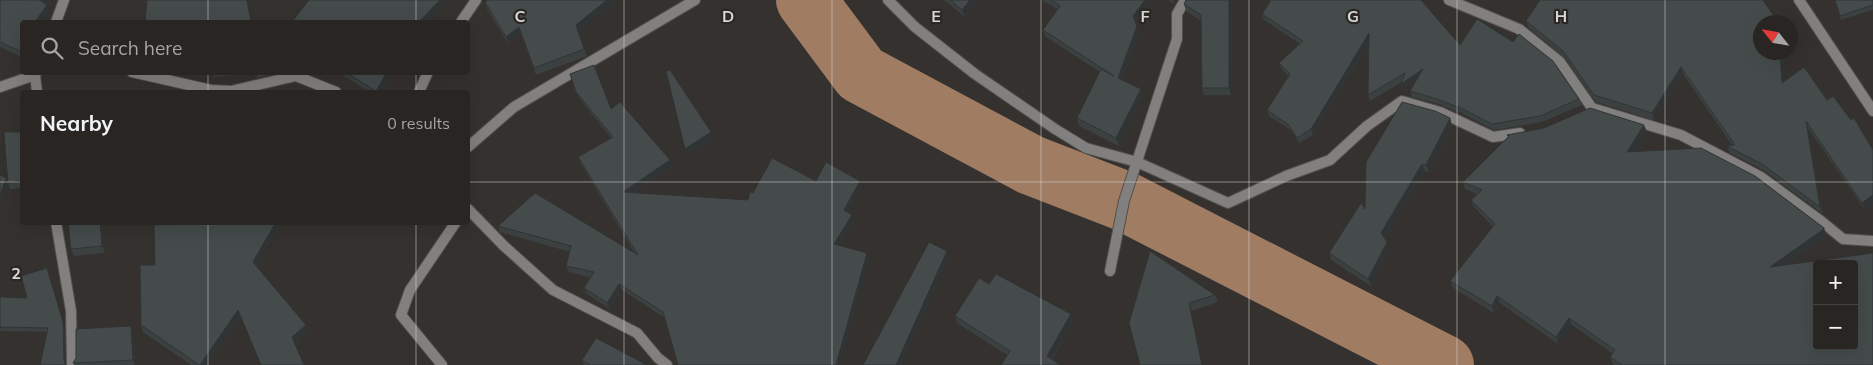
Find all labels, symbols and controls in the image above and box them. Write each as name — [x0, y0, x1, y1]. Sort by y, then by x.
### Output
text: C — [515, 6, 526, 26]
text: D — [722, 6, 734, 26]
text: E — [931, 6, 941, 26]
text: F — [1140, 6, 1150, 26]
text: G — [1347, 6, 1359, 26]
text: H — [1555, 6, 1567, 26]
north arrow — [1753, 15, 1798, 60]
search box — [20, 20, 470, 75]
icon: search — [38, 34, 66, 62]
text: Search here — [78, 36, 182, 60]
text: Nearby — [40, 110, 113, 136]
text: 0 results — [387, 113, 450, 133]
map controls — [1813, 260, 1858, 350]
button: + — [1813, 260, 1858, 305]
text: 2 — [11, 263, 21, 283]
button: − — [1813, 305, 1858, 350]

